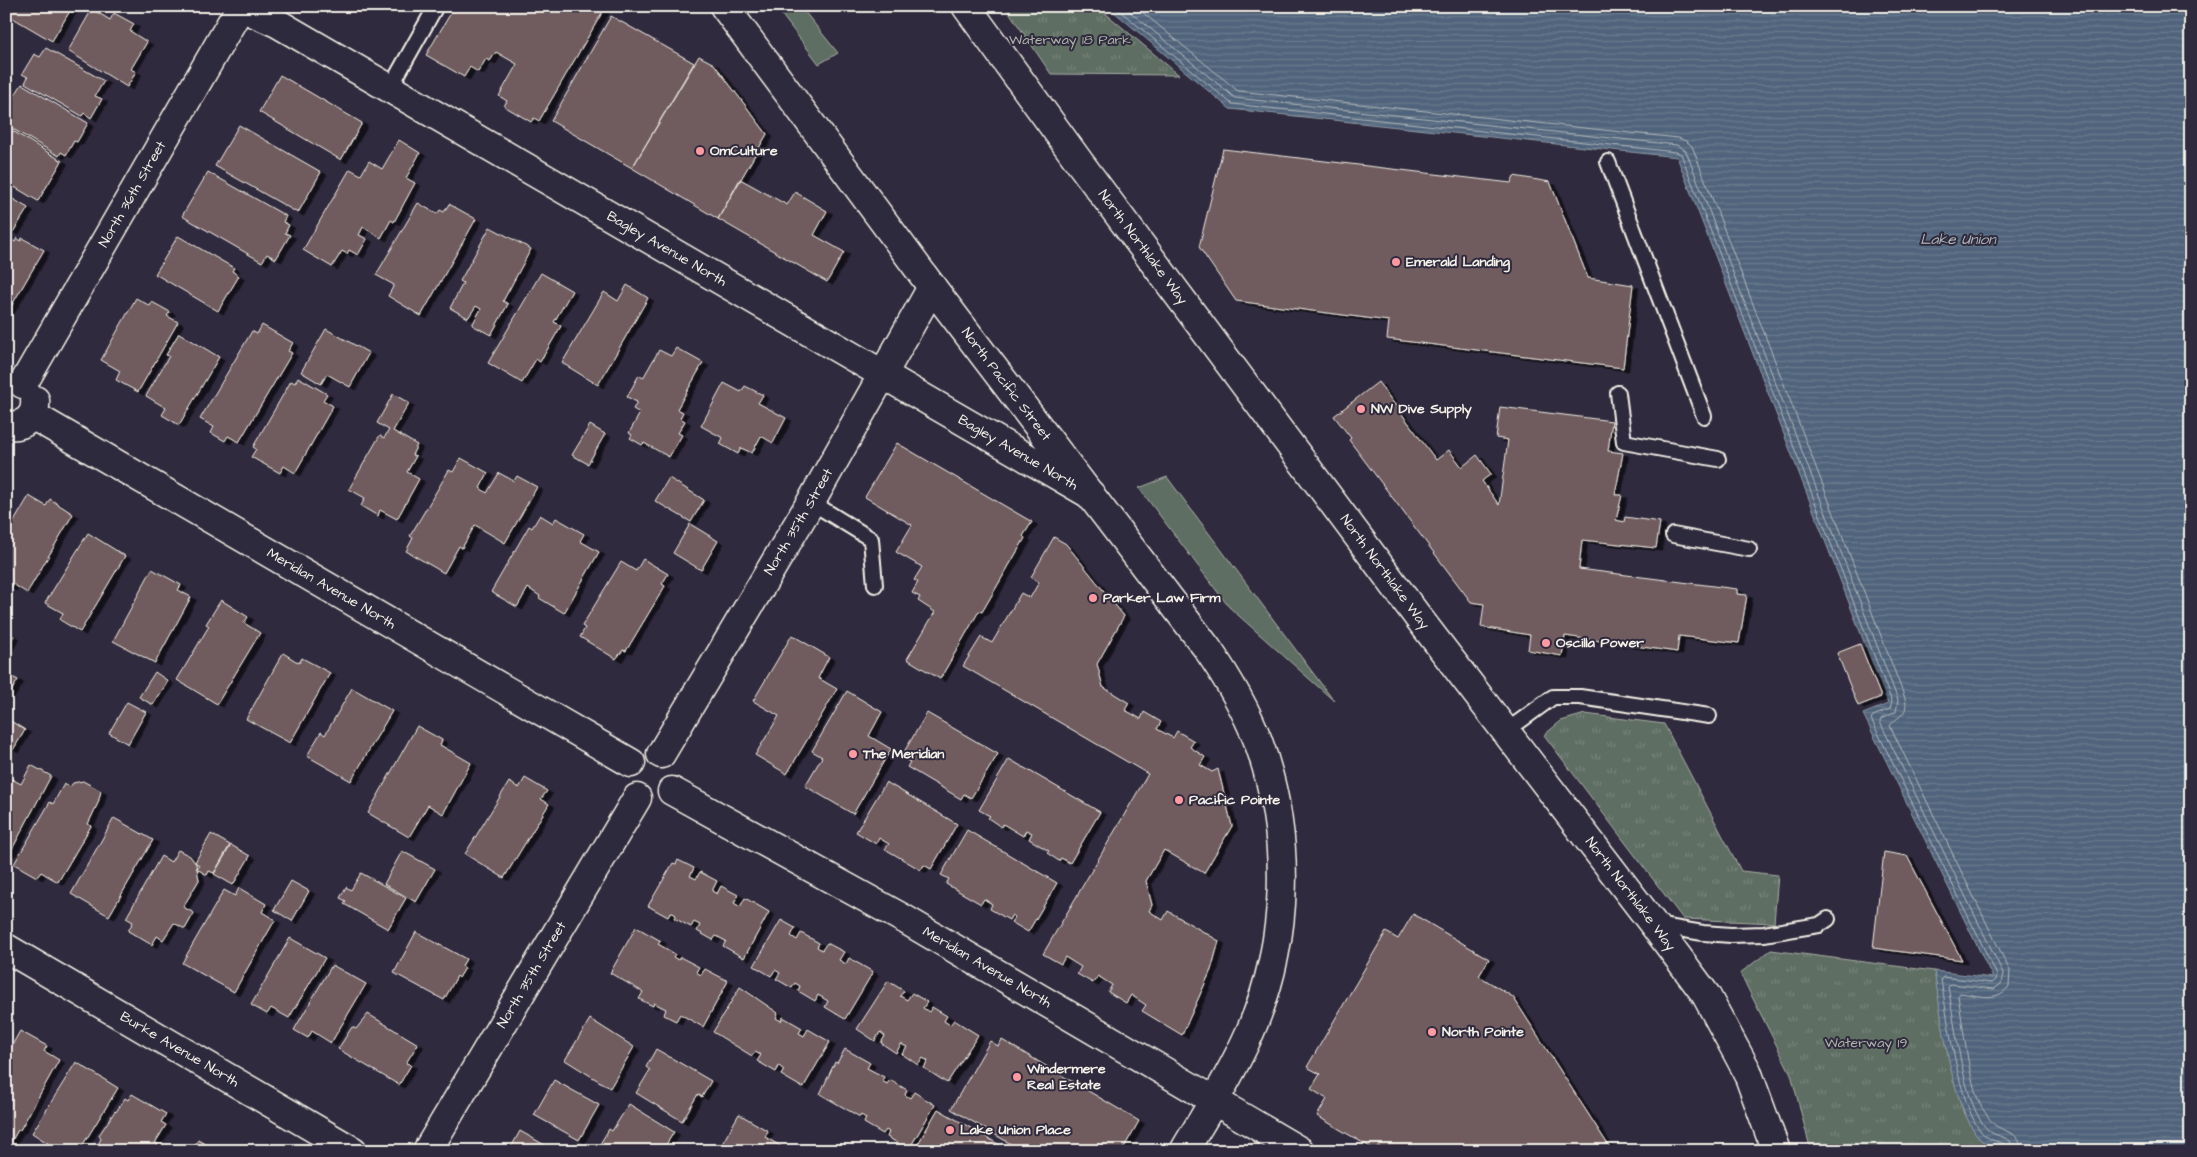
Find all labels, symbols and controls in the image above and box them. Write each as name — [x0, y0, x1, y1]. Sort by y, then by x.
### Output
park label: Waterway 18 Park — [1009, 30, 1131, 50]
street label: North 36th Street — [94, 137, 171, 251]
place label: OmCulture — [710, 141, 778, 161]
marker: OmCulture — [694, 145, 706, 157]
street label: North Northlake Way — [1093, 186, 1192, 309]
street label: Bagley Avenue North — [603, 206, 730, 292]
water label: Lake Union — [1920, 229, 1997, 250]
place label: Emerald Landing — [1406, 252, 1511, 273]
marker: Emerald Landing — [1390, 256, 1402, 268]
street label: North Pacific Street — [956, 323, 1056, 445]
place label: NW Dive Supply — [1371, 399, 1472, 419]
marker: NW Dive Supply — [1355, 403, 1367, 415]
street label: Bagley Avenue North — [954, 410, 1082, 495]
street label: North 35th Street — [760, 464, 838, 579]
street label: North Northlake Way — [1335, 510, 1434, 634]
street label: Meridian Avenue North — [263, 543, 399, 634]
place label: Parker Law Firm — [1103, 588, 1222, 608]
marker: Parker Law Firm — [1087, 592, 1099, 604]
place label: Oscilla Power — [1556, 633, 1644, 653]
marker: Oscilla Power — [1540, 637, 1552, 649]
place label: The Meridian — [862, 744, 944, 764]
marker: The Meridian — [847, 748, 859, 760]
place label: Pacific Pointe — [1189, 790, 1281, 810]
marker: Pacific Pointe — [1173, 794, 1185, 806]
street label: North Northlake Way — [1580, 833, 1680, 956]
street label: North 35th Street — [492, 917, 572, 1032]
street label: Meridian Avenue North — [919, 922, 1055, 1013]
street label: Burke Avenue North — [116, 1007, 243, 1092]
place label: North Pointe — [1442, 1022, 1524, 1042]
marker: North Pointe — [1426, 1026, 1438, 1038]
park label: Waterway 19 — [1825, 1033, 1907, 1053]
place label: Windermere Real Estate — [1026, 1059, 1106, 1095]
marker: Windermere Real Estate — [1011, 1071, 1023, 1083]
place label: Lake Union Place — [960, 1120, 1071, 1140]
marker: Lake Union Place — [944, 1124, 956, 1136]

